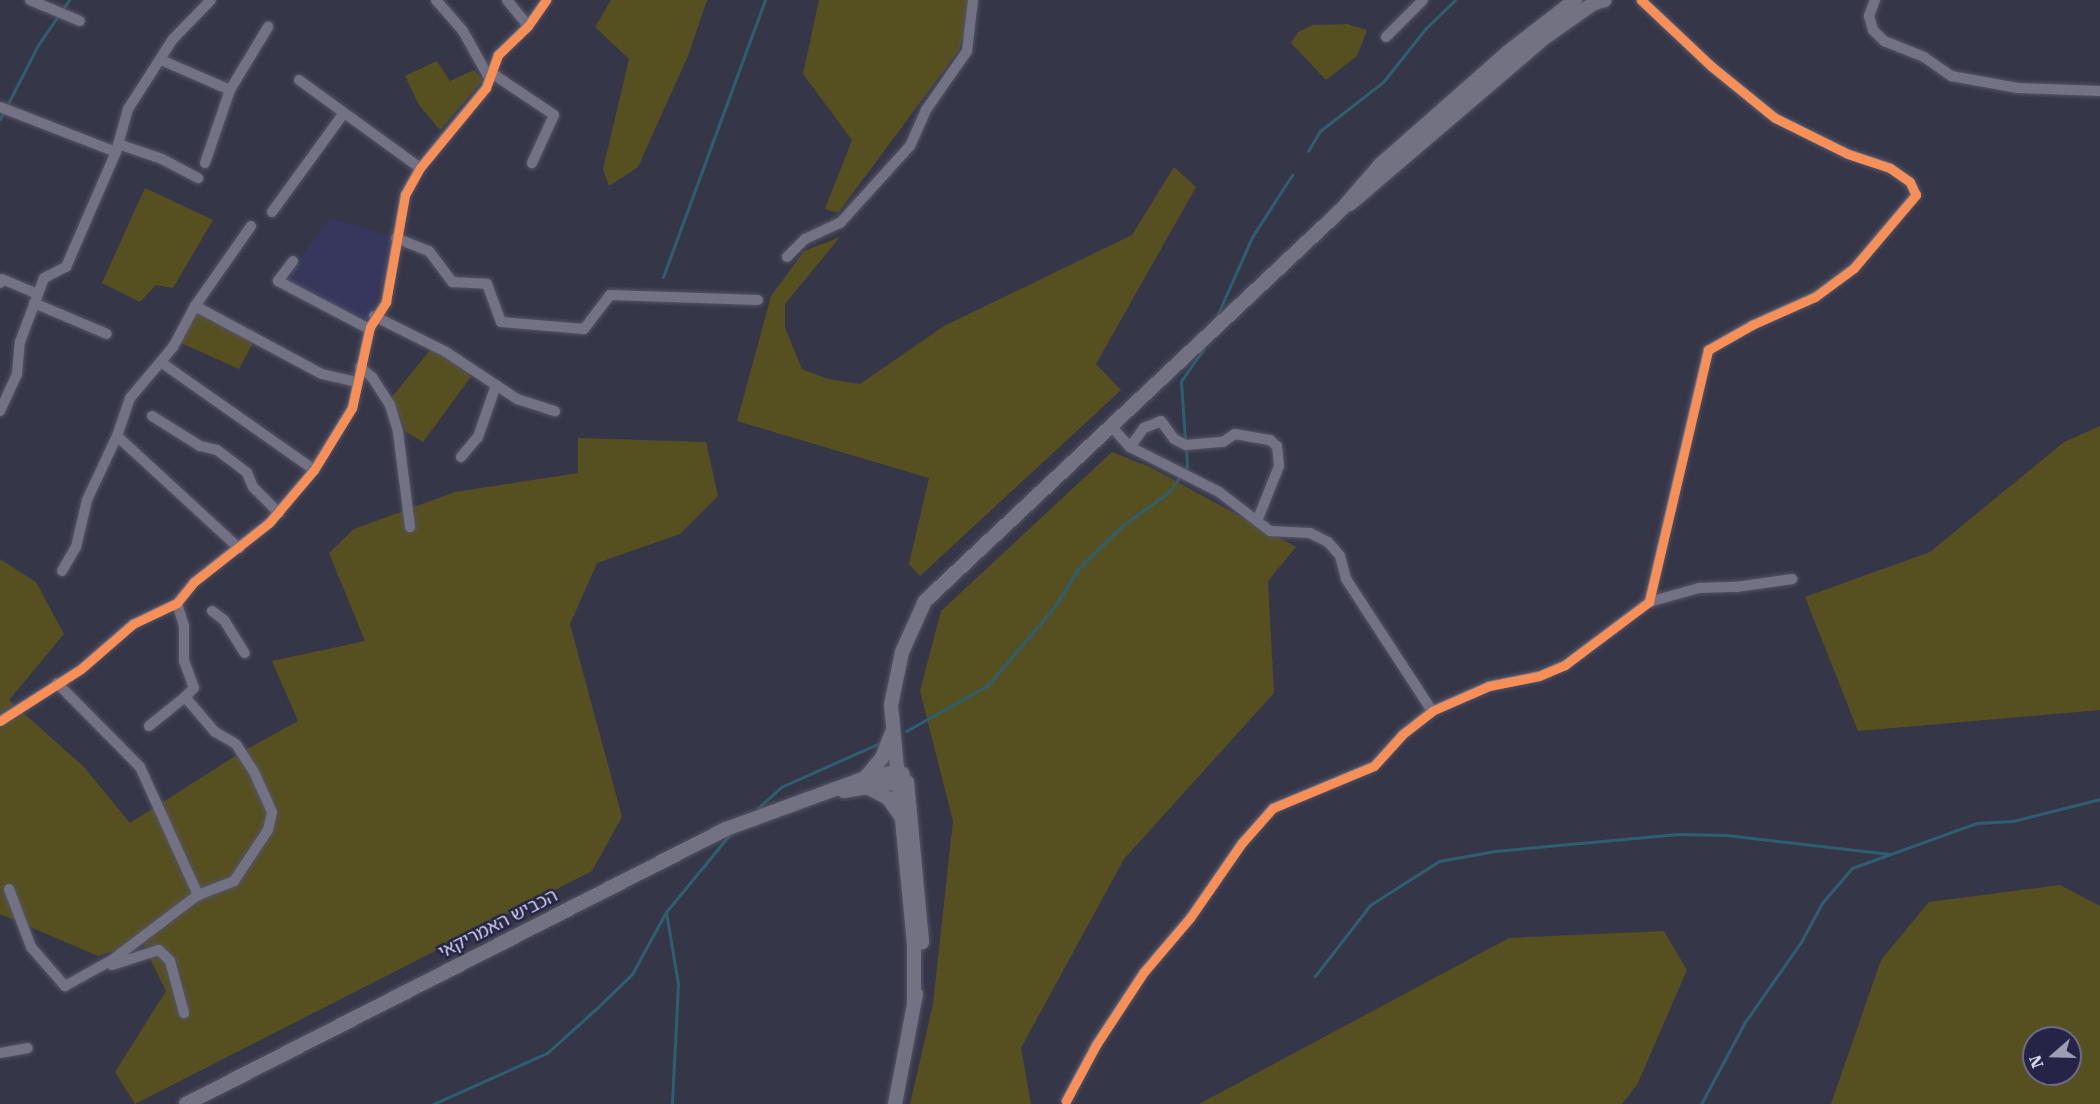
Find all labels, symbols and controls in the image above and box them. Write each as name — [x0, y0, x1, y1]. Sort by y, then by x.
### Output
street label: הכביש האמריקאי — [435, 885, 561, 963]
north arrow — [2022, 1026, 2082, 1086]
text: N — [2025, 1053, 2048, 1071]

